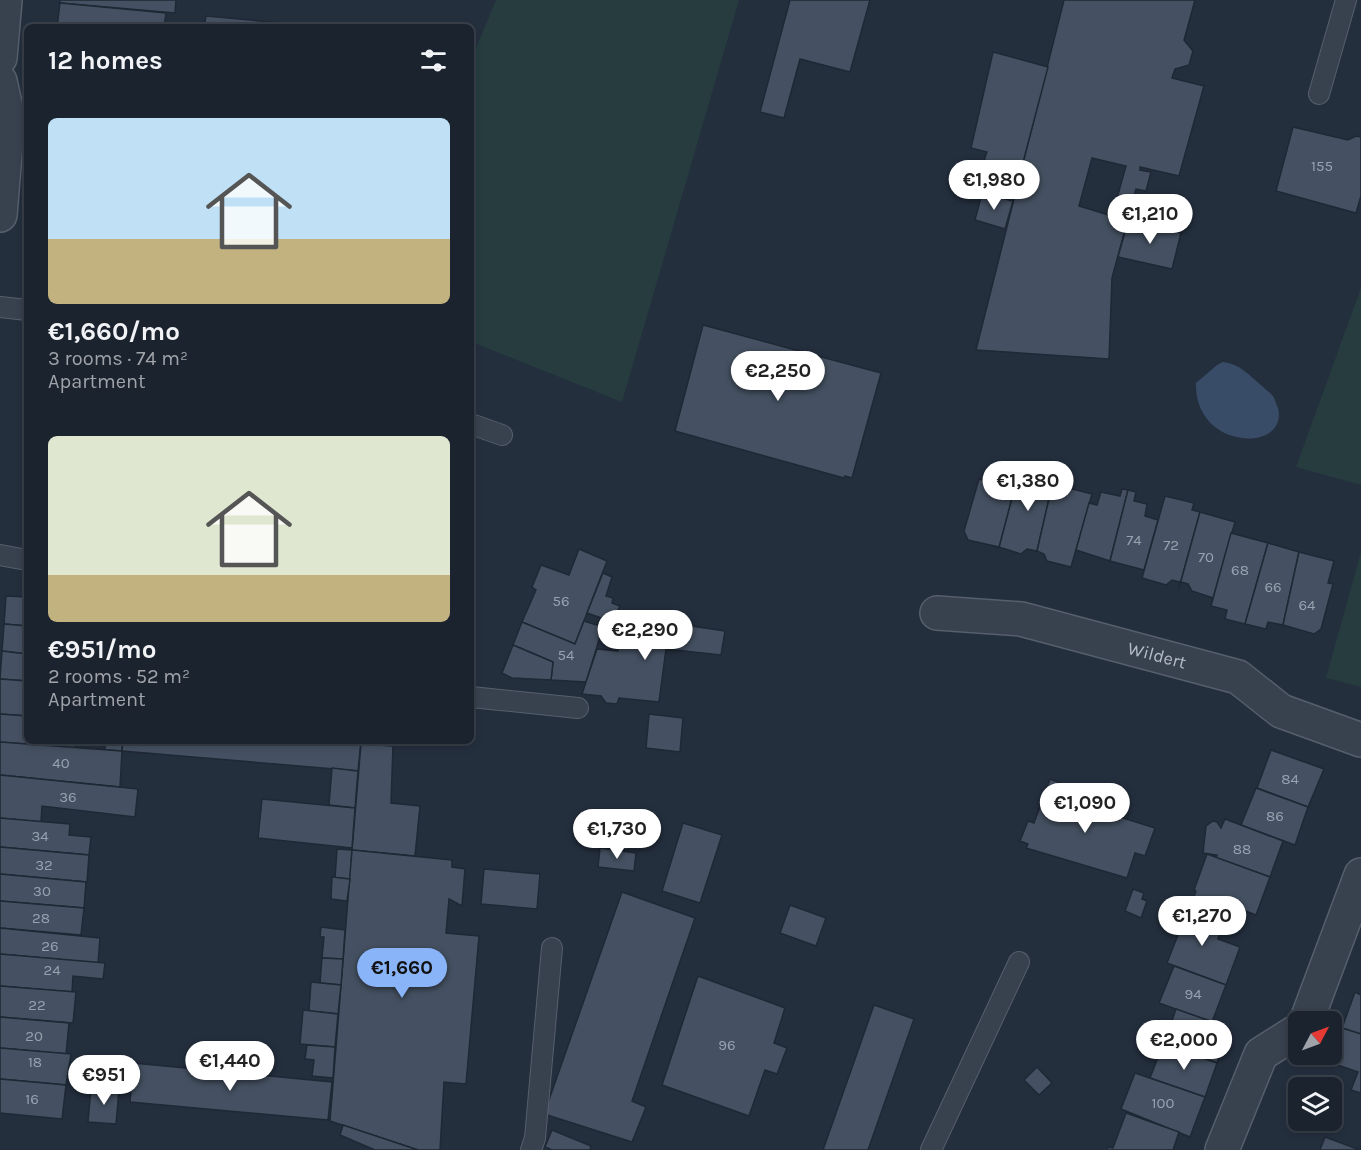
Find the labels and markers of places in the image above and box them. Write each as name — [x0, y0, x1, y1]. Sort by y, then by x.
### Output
pin: €1,980 — [945, 160, 1043, 211]
pin: €1,210 — [1101, 194, 1199, 245]
pin: €2,250 — [729, 351, 827, 402]
pin: €1,380 — [979, 461, 1077, 512]
pin: €2,290 — [596, 610, 694, 661]
pin: €1,090 — [1036, 783, 1134, 834]
pin: €1,730 — [568, 809, 666, 860]
pin: €1,270 — [1153, 896, 1251, 947]
pin: €1,660 — [353, 948, 451, 999]
pin: €2,000 — [1135, 1020, 1233, 1071]
pin: €1,440 — [181, 1041, 279, 1092]
pin: €951 — [68, 1055, 140, 1106]

